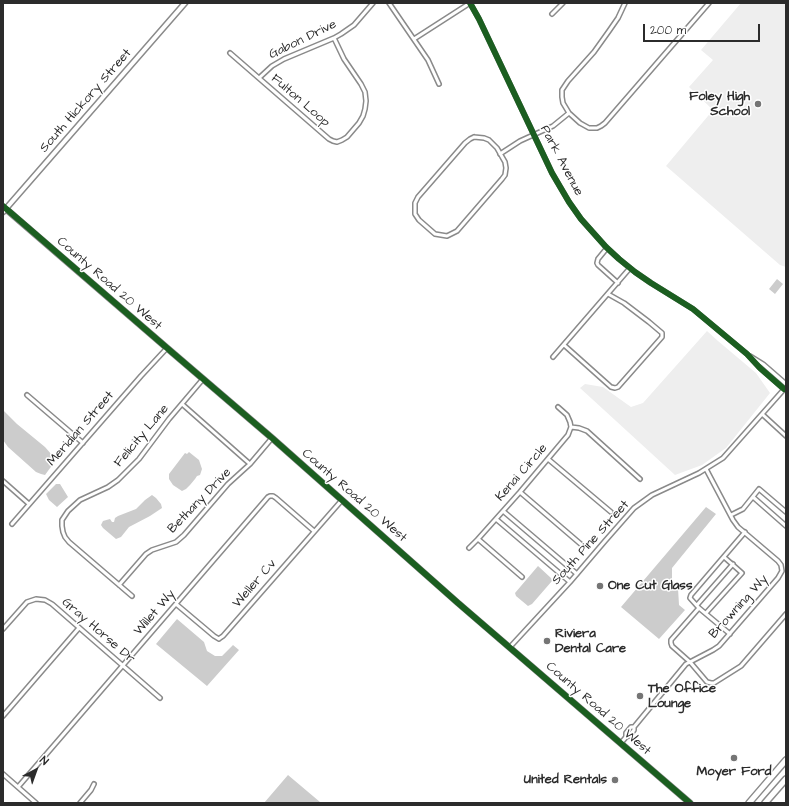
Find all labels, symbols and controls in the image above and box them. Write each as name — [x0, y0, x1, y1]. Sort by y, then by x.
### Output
scale bar — [645, 16, 762, 42]
street label: Gabon Drive — [267, 17, 339, 63]
text: 200 m — [650, 22, 686, 39]
street label: South Hickory Street — [37, 46, 135, 156]
street label: Fulton Loop — [267, 71, 333, 131]
place label: Foley High School — [689, 89, 750, 120]
marker: Foley High School — [753, 99, 763, 109]
street label: Park Avenue — [536, 123, 586, 199]
street label: County Road 20 West — [53, 234, 165, 334]
street label: Meridian Street — [44, 388, 118, 470]
street label: Felicity Lane — [111, 401, 173, 471]
street label: Kenai Circle — [493, 441, 551, 505]
street label: County Road 20 West — [298, 446, 410, 546]
street label: Bethany Drive — [165, 465, 235, 537]
street label: South Pine Street — [549, 498, 633, 588]
street label: Weller Cv — [230, 557, 280, 611]
street label: Browning Wy — [706, 572, 772, 642]
place label: One Cut Glass — [608, 578, 692, 594]
marker: One Cut Glass — [595, 581, 605, 591]
street label: Willet Wy — [131, 587, 179, 639]
street label: Gray Horse Dr — [58, 595, 138, 667]
place label: Riviera Dental Care — [555, 626, 626, 657]
marker: Riviera Dental Care — [542, 636, 552, 646]
street label: County Road 20 West — [542, 659, 654, 759]
place label: The Office Lounge — [648, 681, 716, 712]
marker: The Office Lounge — [635, 691, 645, 701]
north arrow — [16, 750, 56, 790]
text: N — [37, 753, 52, 768]
marker: Moyer Ford — [729, 753, 739, 763]
place label: Moyer Ford — [697, 764, 771, 780]
place label: United Rentals — [524, 772, 607, 788]
marker: United Rentals — [610, 775, 620, 785]

